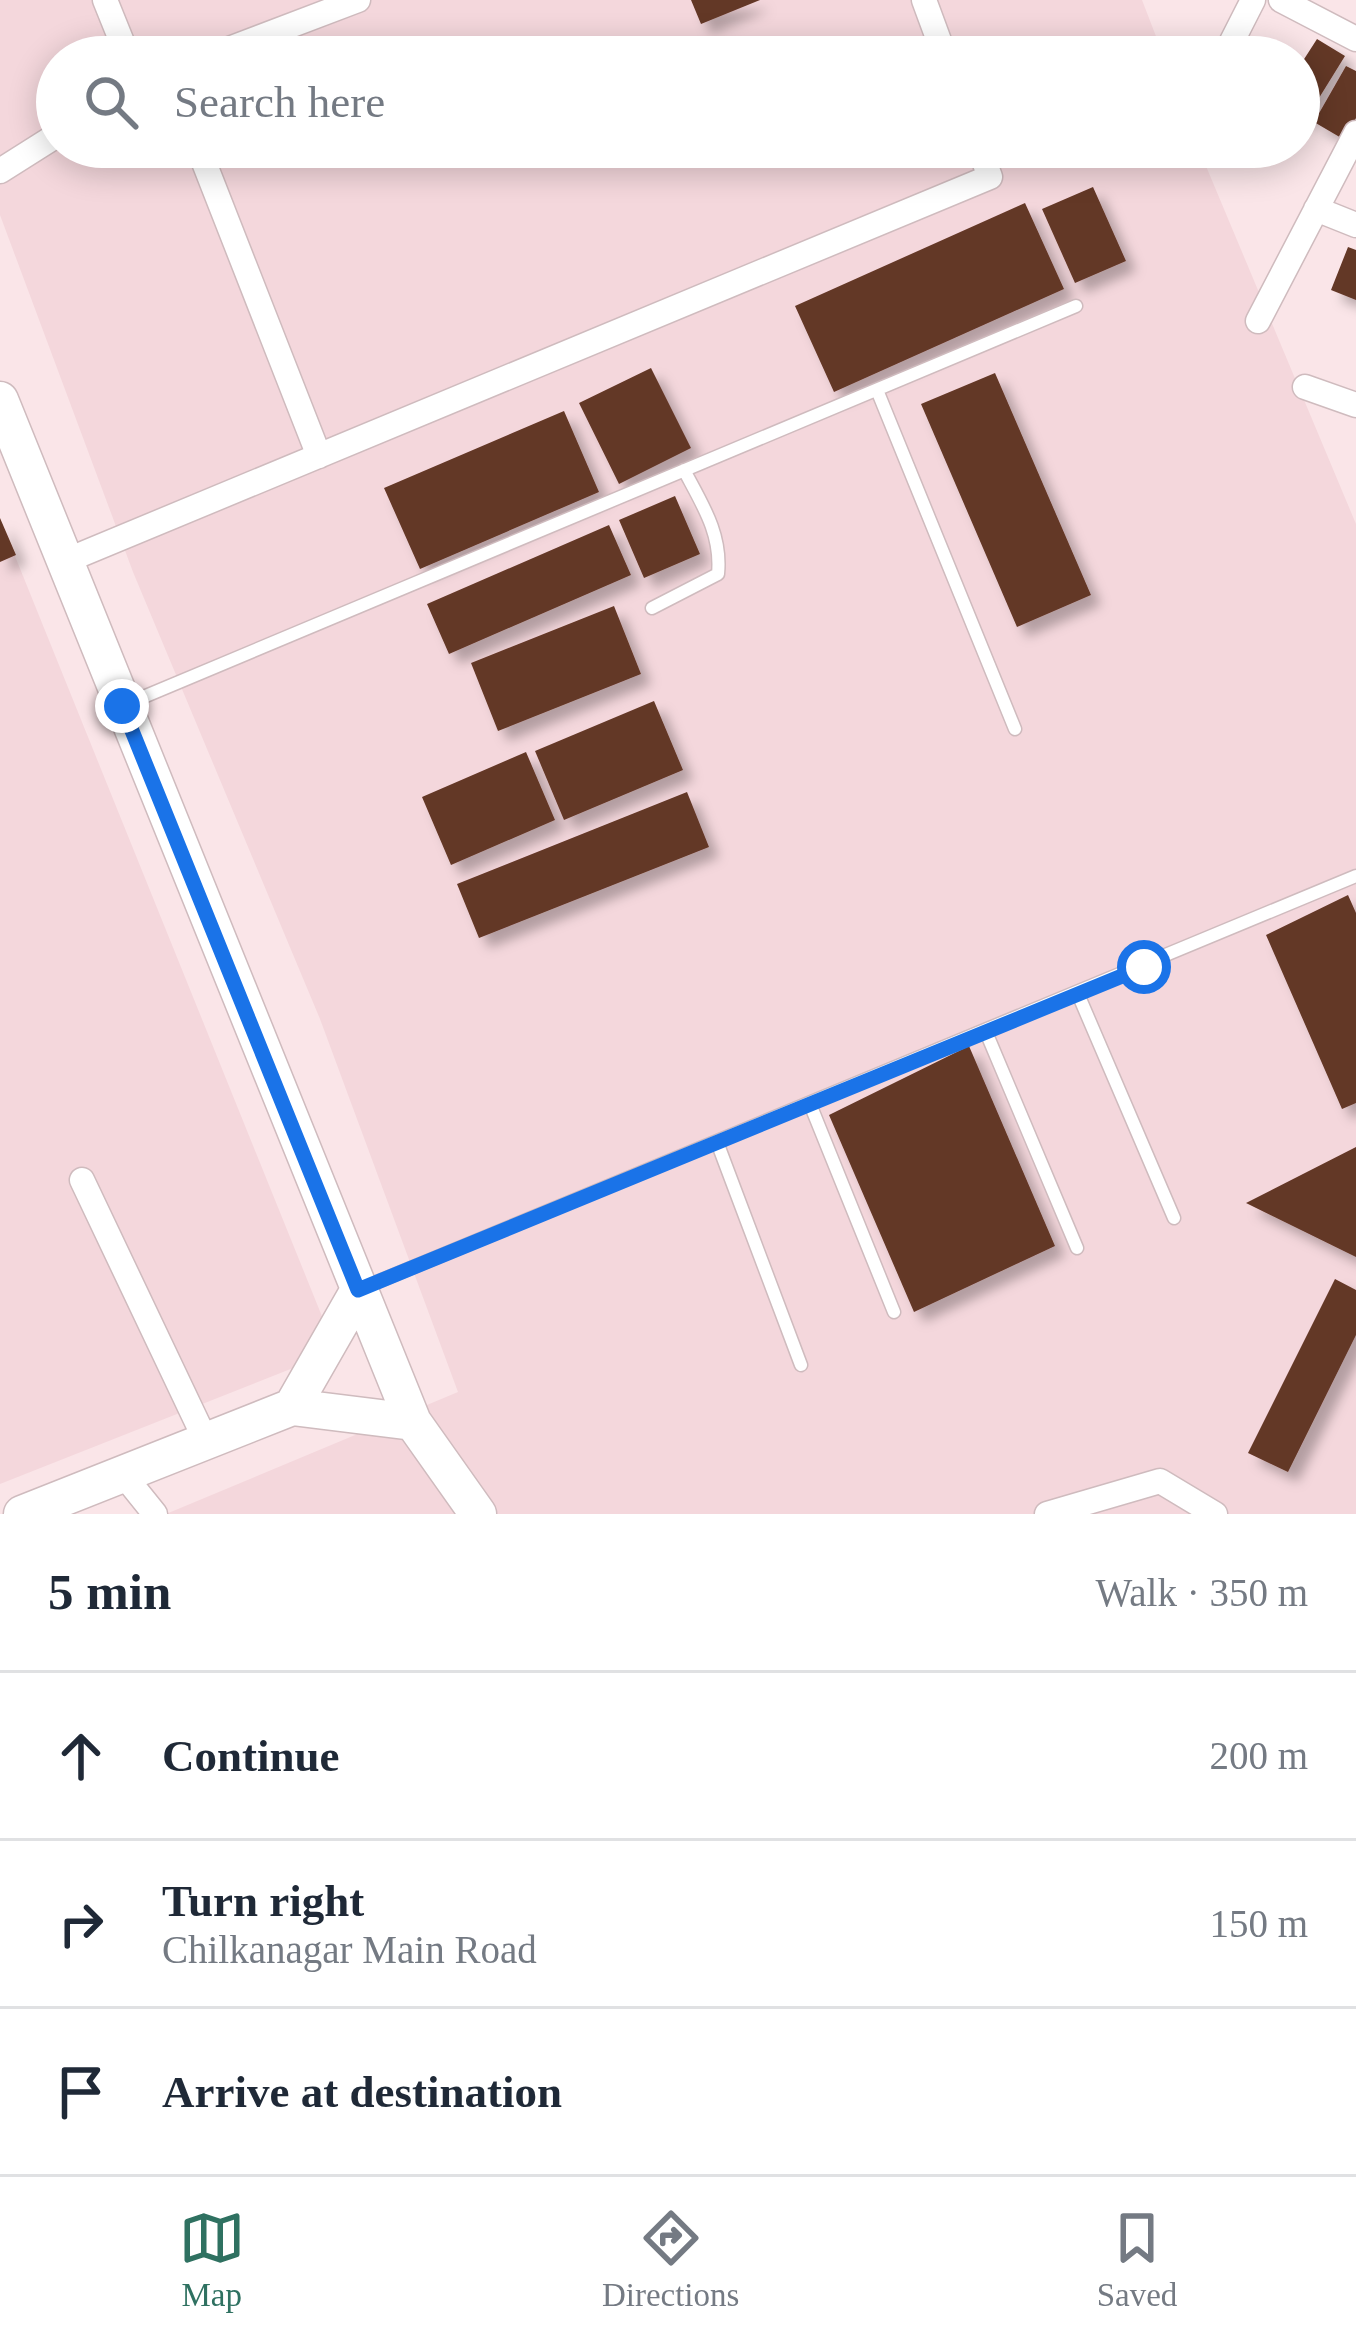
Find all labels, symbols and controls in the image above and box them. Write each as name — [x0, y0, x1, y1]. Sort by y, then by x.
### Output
search box — [36, 36, 1320, 168]
icon: search — [78, 69, 144, 135]
text: Search here — [174, 77, 385, 127]
route end — [95, 679, 149, 733]
route start — [1117, 940, 1171, 994]
text: 5 min — [48, 1564, 171, 1620]
text: Walk · 350 m — [1096, 1571, 1308, 1614]
icon: ahead — [48, 1723, 114, 1789]
text: Continue — [162, 1731, 340, 1781]
text: 200 m — [1209, 1734, 1308, 1777]
text: Turn right — [162, 1876, 364, 1926]
icon: right — [48, 1891, 114, 1957]
text: 150 m — [1209, 1902, 1308, 1945]
text: Chilkanagar Main Road — [162, 1928, 537, 1971]
icon: arrive — [48, 2059, 114, 2125]
text: Arrive at destination — [162, 2067, 562, 2117]
tab: Map — [179, 2205, 245, 2314]
tab: Directions — [602, 2205, 739, 2314]
tab: Saved — [1097, 2205, 1177, 2314]

